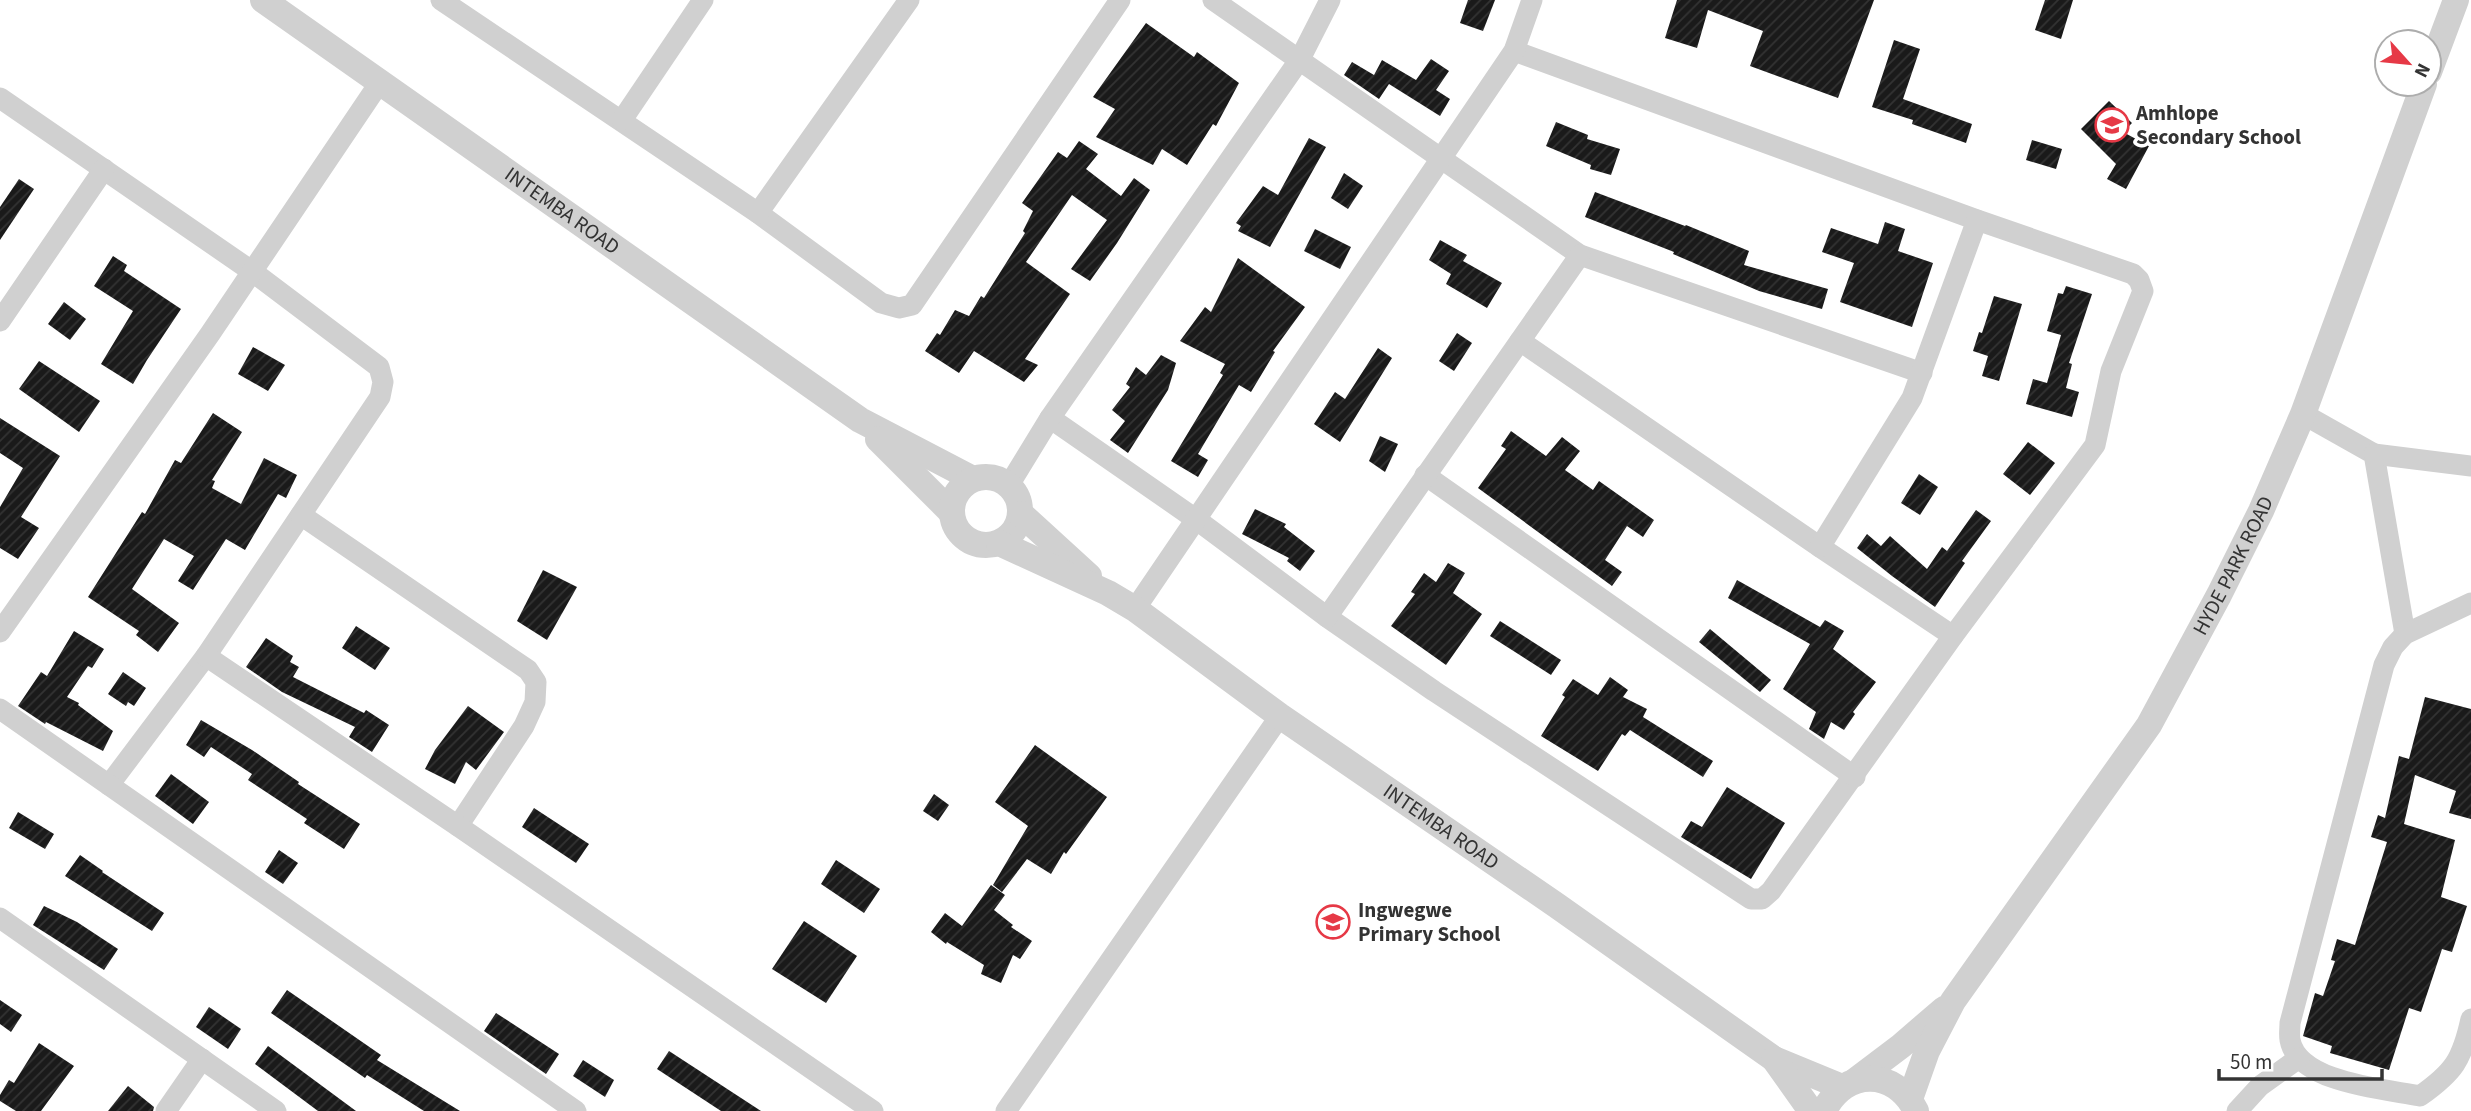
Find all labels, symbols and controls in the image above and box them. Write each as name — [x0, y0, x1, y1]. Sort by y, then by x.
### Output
north arrow — [2373, 28, 2443, 98]
text: N — [2407, 58, 2437, 82]
place label: Amhlope Secondary School — [2135, 98, 2301, 152]
school or university icon: Amhlope Secondary School — [2093, 106, 2131, 144]
street label: INTEMBA ROAD — [499, 160, 626, 262]
street label: HYDE PARK ROAD — [2185, 491, 2281, 641]
street label: INTEMBA ROAD — [1377, 776, 1505, 877]
place label: Ingwegwe Primary School — [1358, 895, 1500, 949]
school or university icon: Ingwegwe Primary School — [1314, 903, 1352, 941]
scale bar — [2219, 1038, 2382, 1082]
text: 50 m — [2230, 1047, 2272, 1077]

